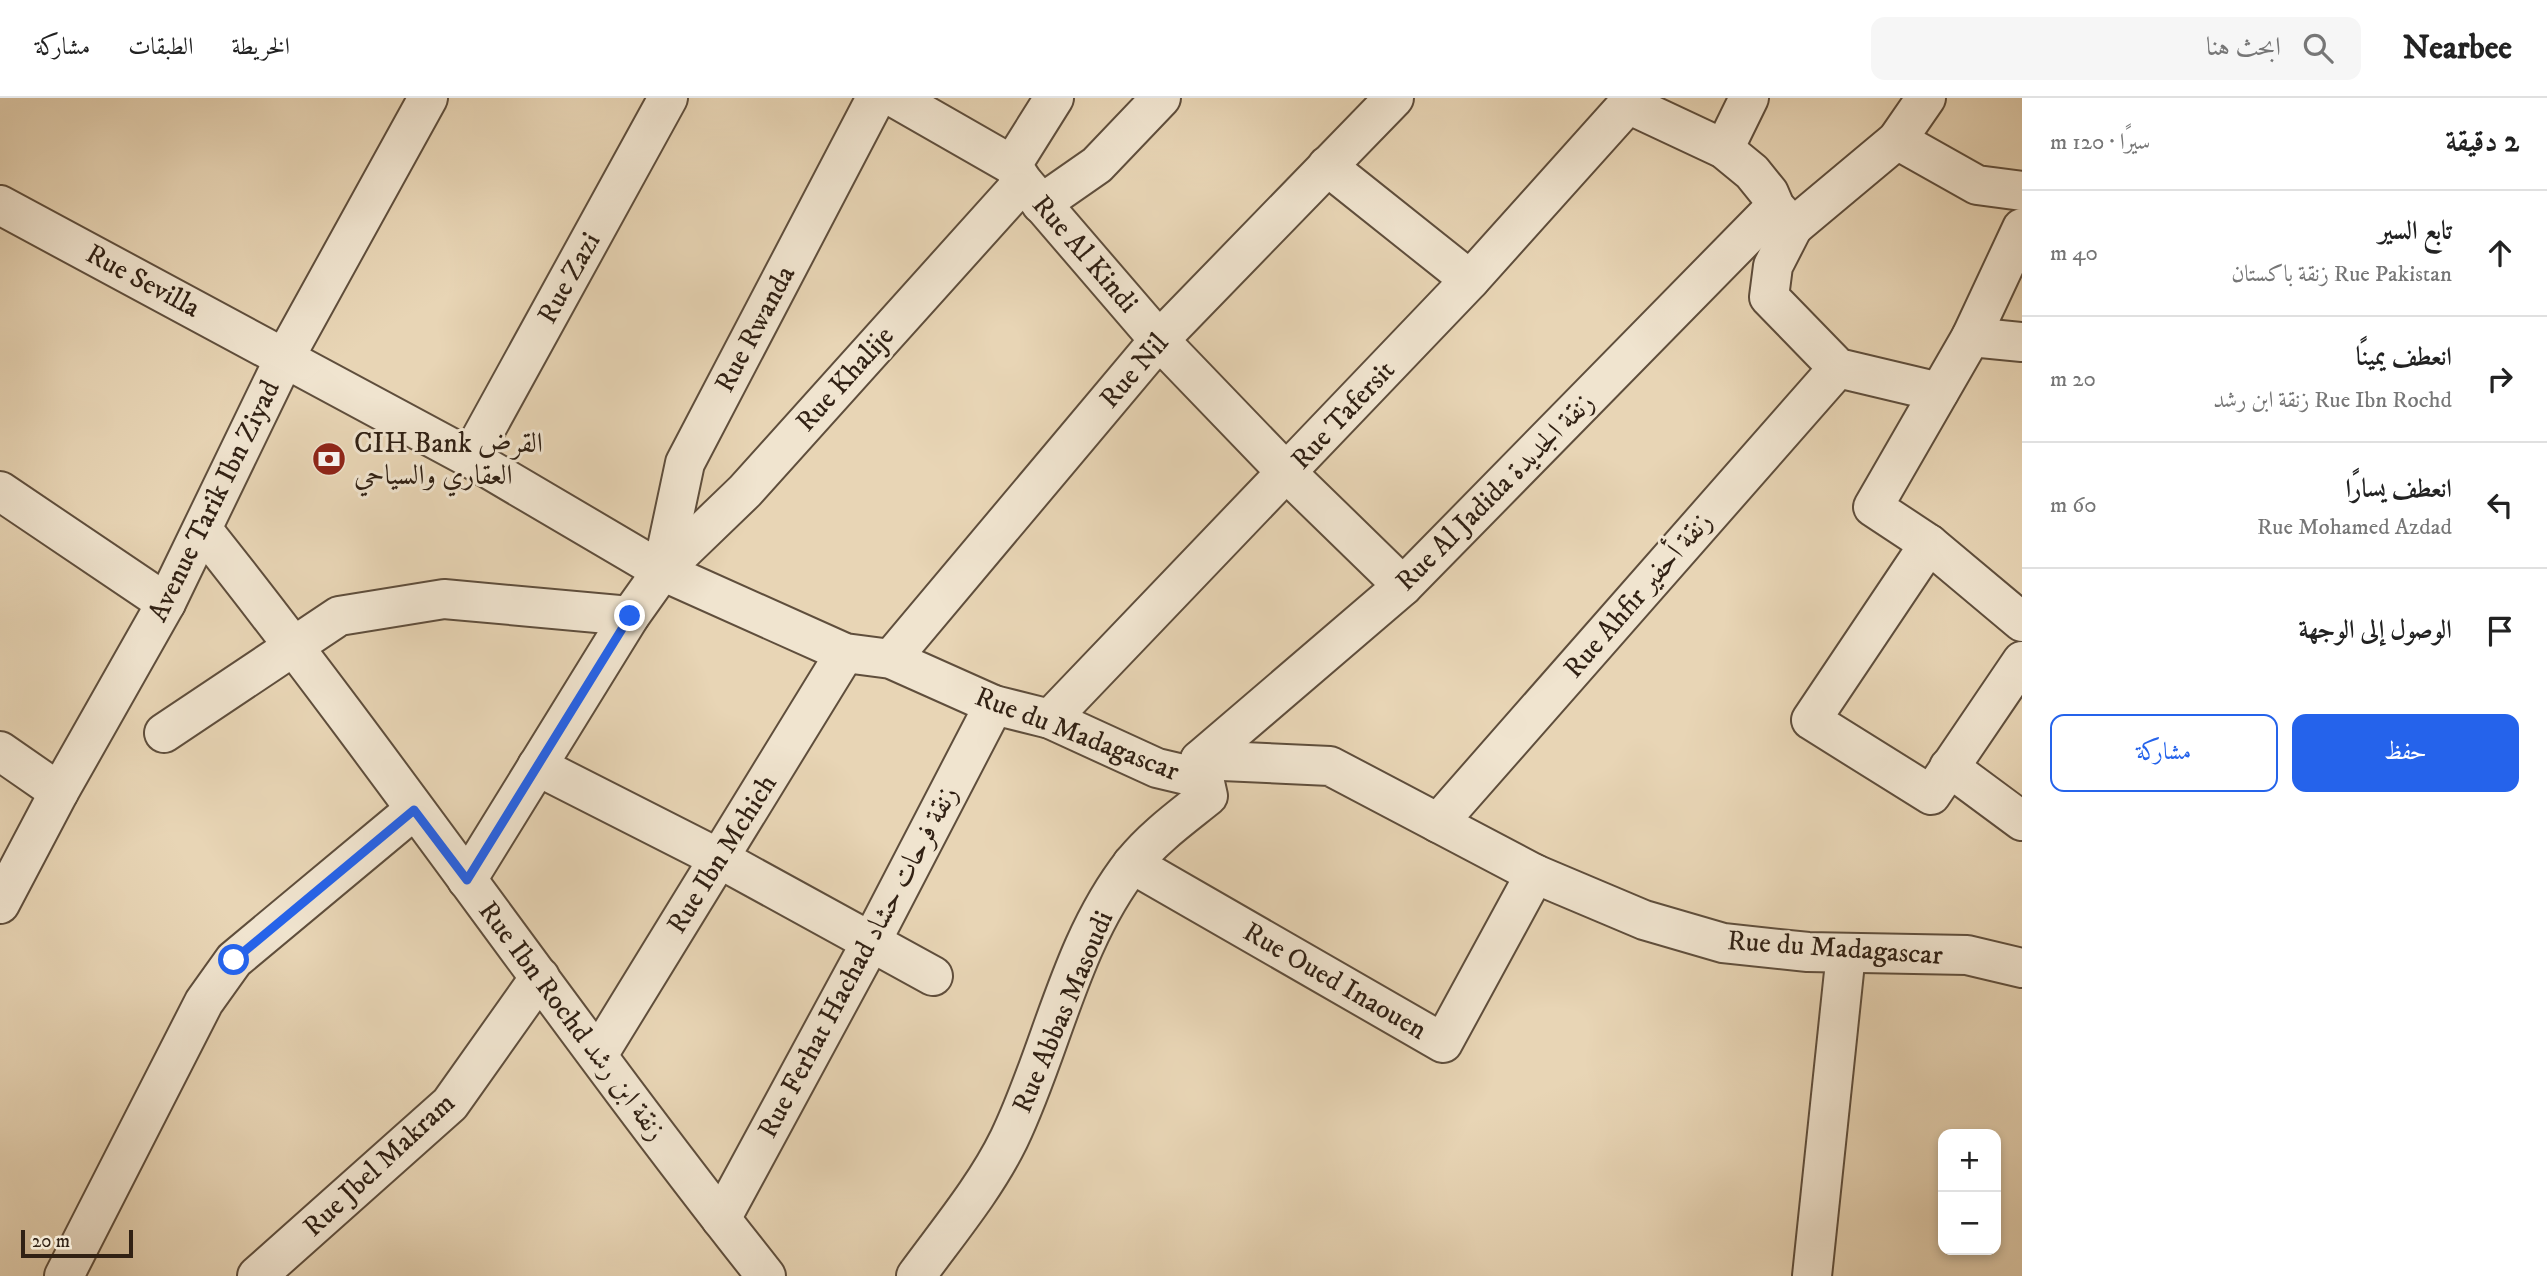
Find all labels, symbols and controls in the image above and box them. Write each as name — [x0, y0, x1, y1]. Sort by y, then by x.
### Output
search box — [1871, 17, 2361, 80]
text: Nearbee — [2403, 28, 2512, 69]
icon: search — [2299, 29, 2337, 67]
text: ابحث هنا — [2206, 31, 2281, 64]
text: مشاركة — [35, 32, 90, 62]
text: الطبقات — [128, 32, 194, 62]
text: الخريطة — [232, 32, 290, 62]
text: 2 دقيقة — [2445, 124, 2519, 161]
text: سيرًا · 120 m — [2050, 128, 2150, 157]
street label: Rue Al Kindi — [1024, 188, 1146, 320]
text: تابع السير — [2379, 215, 2452, 248]
street label: Rue Zazi — [530, 226, 608, 330]
icon: ahead — [2481, 234, 2519, 272]
street label: Rue Sevilla — [80, 236, 206, 326]
text: 40 m — [2050, 239, 2098, 268]
street label: Rue Rwanda — [707, 260, 803, 398]
text: Rue Pakistan زنقة باكستان — [2231, 260, 2452, 289]
street label: Rue Khalije — [789, 319, 901, 439]
street label: Rue Nil — [1092, 326, 1176, 416]
text: انعطف يمينًا — [2356, 341, 2452, 374]
street label: Rue Tafersit — [1284, 353, 1402, 477]
icon: right — [2481, 360, 2519, 398]
text: 20 m — [2050, 365, 2096, 394]
street label: Avenue Tarik Ibn Ziyad — [140, 374, 288, 628]
street label: Rue Al Jadida زنقة الجديدة — [1388, 385, 1602, 599]
text: Rue Ibn Rochd زنقة ابن رشد — [2213, 386, 2452, 415]
place label: CIH Bank القرض العقاري والسياحي — [354, 426, 543, 497]
bank icon: CIH Bank القرض العقاري والسياحي — [310, 440, 348, 478]
text: انعطف يسارًا — [2345, 473, 2452, 506]
icon: left — [2481, 486, 2519, 524]
text: 60 m — [2050, 491, 2097, 520]
street label: Rue Ahfir زنقة أحفير — [1554, 503, 1720, 685]
text: Rue Mohamed Azdad — [2257, 513, 2452, 542]
route end — [614, 600, 645, 631]
icon: arrive — [2481, 612, 2519, 650]
text: الوصول إلى الوجهة — [2298, 614, 2452, 647]
street label: Rue du Madagascar — [970, 679, 1185, 789]
button: مشاركة — [2050, 714, 2278, 792]
button: حفظ — [2292, 714, 2519, 792]
street label: Rue Ibn Mchich — [659, 768, 785, 940]
street label: Rue Ferhat Hachad زنقة فرحات حشاد — [750, 780, 966, 1144]
street label: Rue Ibn Rochd زنقة ابن رشد — [471, 894, 673, 1148]
street label: Rue Abbas Masoudi — [1005, 906, 1121, 1118]
street label: Rue Oued Inaouen — [1237, 914, 1433, 1048]
street label: Rue du Madagascar — [1726, 923, 1944, 973]
route start — [218, 944, 249, 975]
street label: Rue Jbel Makram — [296, 1086, 462, 1244]
map controls — [1938, 1129, 2001, 1255]
button: + — [1938, 1129, 2001, 1192]
button: − — [1938, 1192, 2001, 1255]
scale bar — [21, 1227, 133, 1259]
text: 20 m — [32, 1230, 70, 1253]

